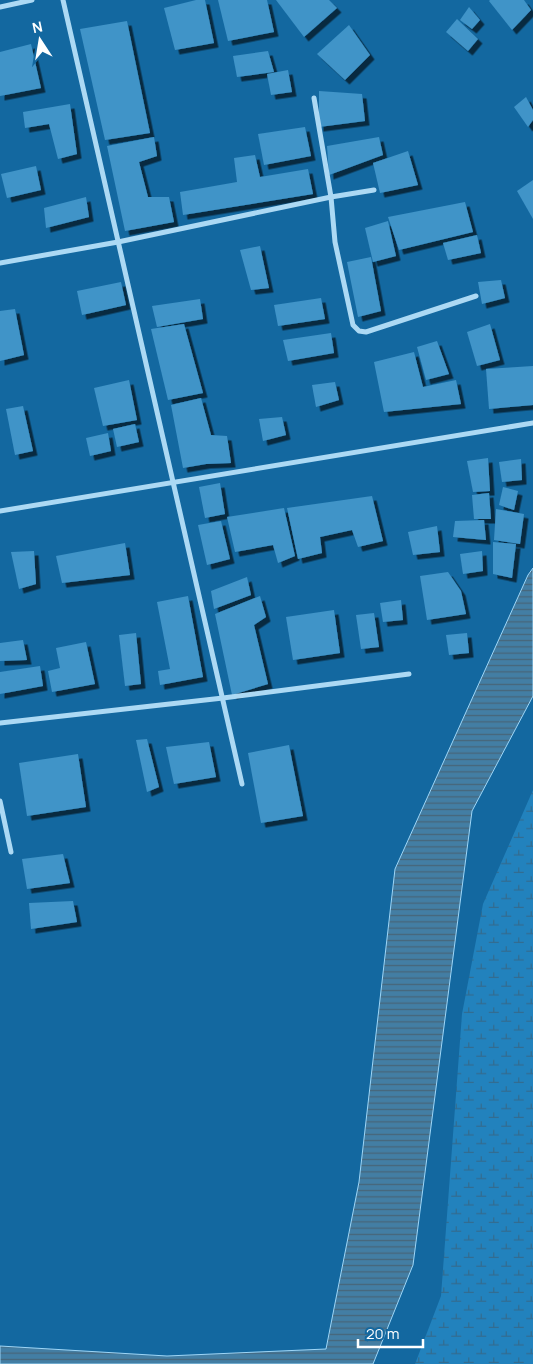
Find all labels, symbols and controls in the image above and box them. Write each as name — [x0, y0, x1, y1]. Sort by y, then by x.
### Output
north arrow — [15, 15, 65, 65]
text: N — [30, 16, 44, 37]
scale bar — [358, 1316, 423, 1348]
text: 20 m — [366, 1323, 399, 1344]

